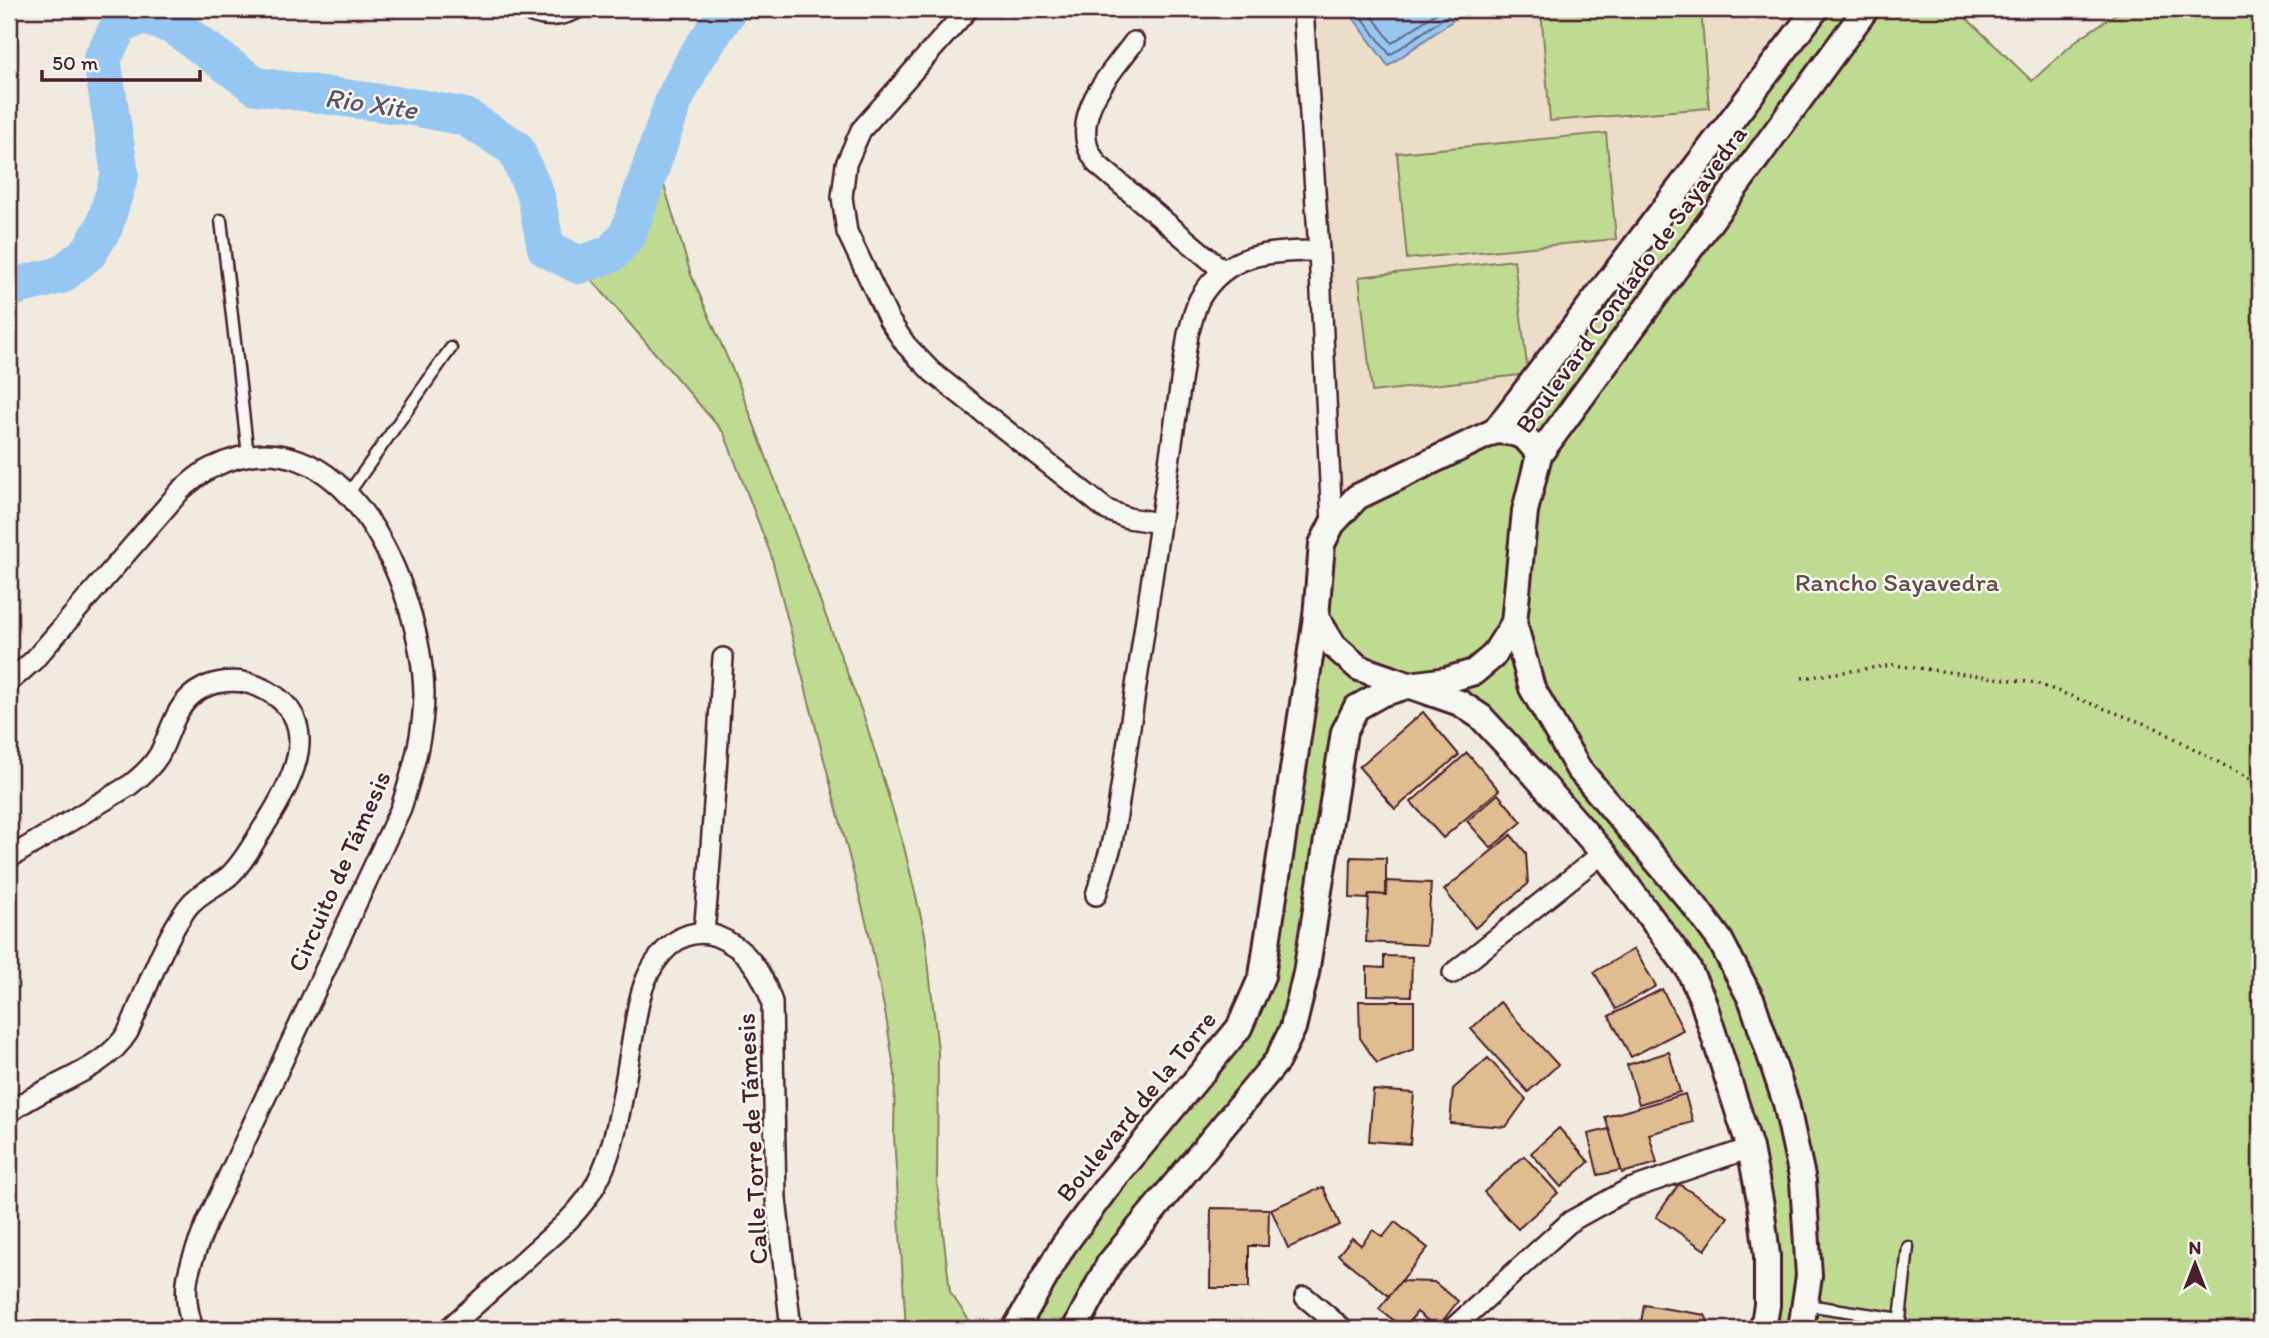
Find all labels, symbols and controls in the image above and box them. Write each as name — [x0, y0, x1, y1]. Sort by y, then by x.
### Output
scale bar — [42, 38, 200, 82]
text: 50 m — [52, 50, 99, 75]
water label: Rio Xite — [323, 80, 421, 127]
street label: Boulevard Condado de Sayavedra — [1508, 118, 1754, 439]
park label: Rancho Sayavedra — [1795, 566, 2000, 598]
street label: Circuito de Támesis — [280, 765, 398, 977]
street label: Boulevard de la Torre — [1049, 1004, 1223, 1208]
street label: Calle Torre de Támesis — [729, 1012, 775, 1266]
north arrow — [2160, 1230, 2230, 1300]
text: N — [2189, 1236, 2201, 1259]

